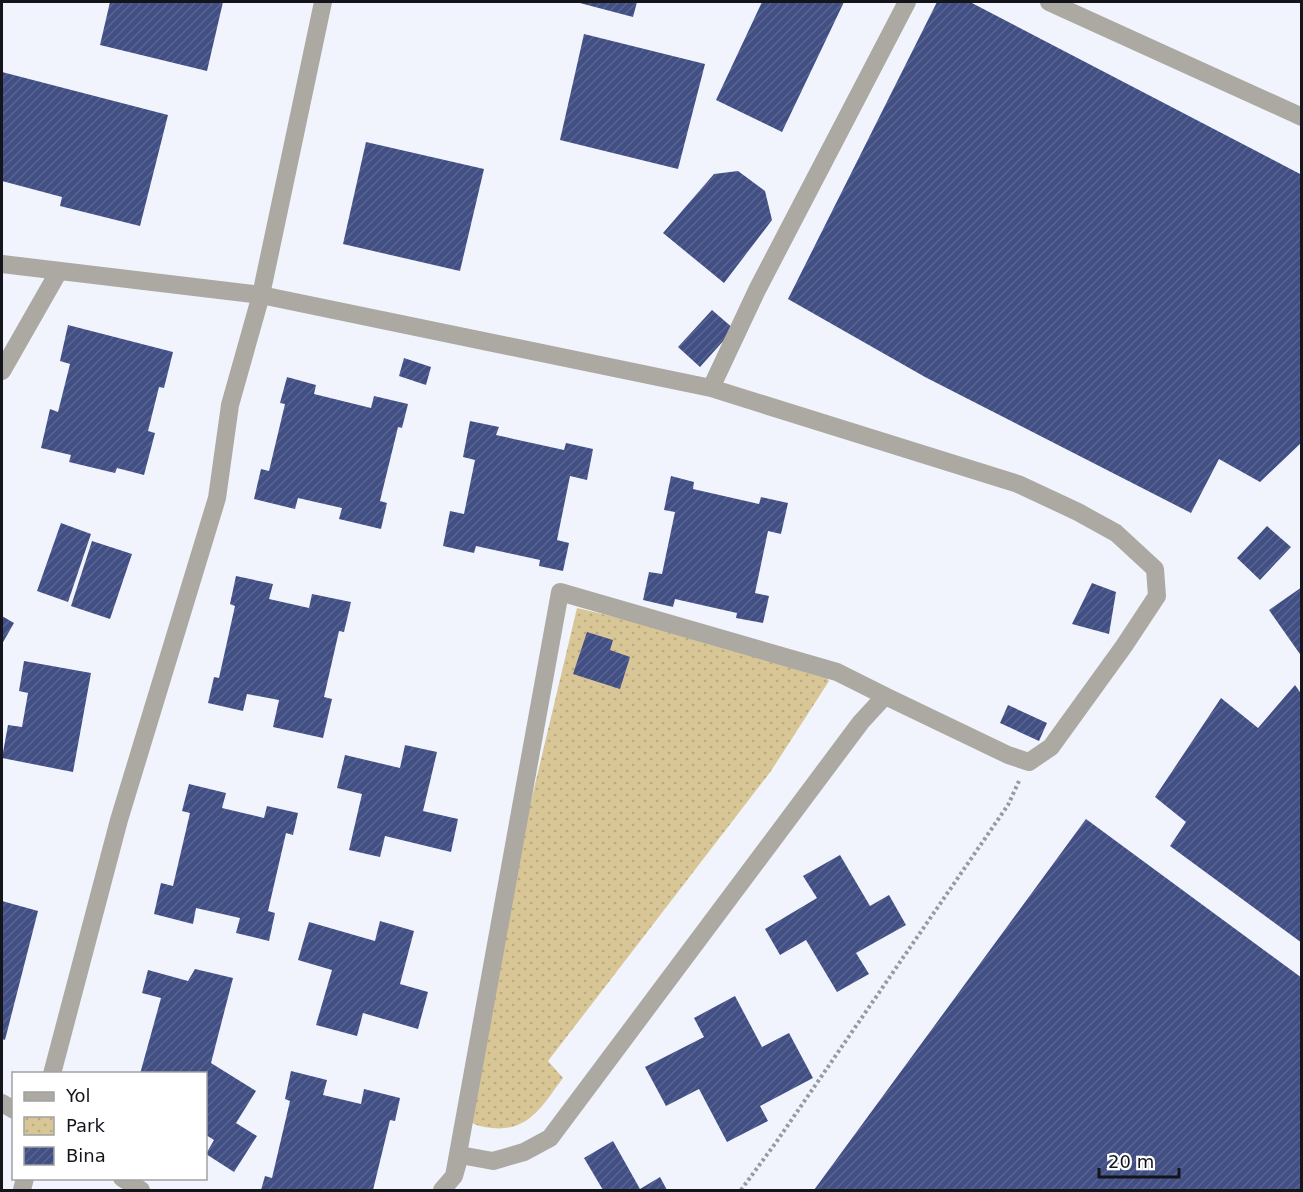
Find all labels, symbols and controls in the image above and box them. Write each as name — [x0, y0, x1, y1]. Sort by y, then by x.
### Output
legend — [12, 1072, 207, 1180]
text: Yol — [65, 1085, 91, 1106]
text: Park — [66, 1115, 105, 1136]
scale bar — [1099, 1141, 1178, 1179]
text: Bina — [66, 1145, 106, 1166]
text: 20 m — [1108, 1151, 1154, 1172]

